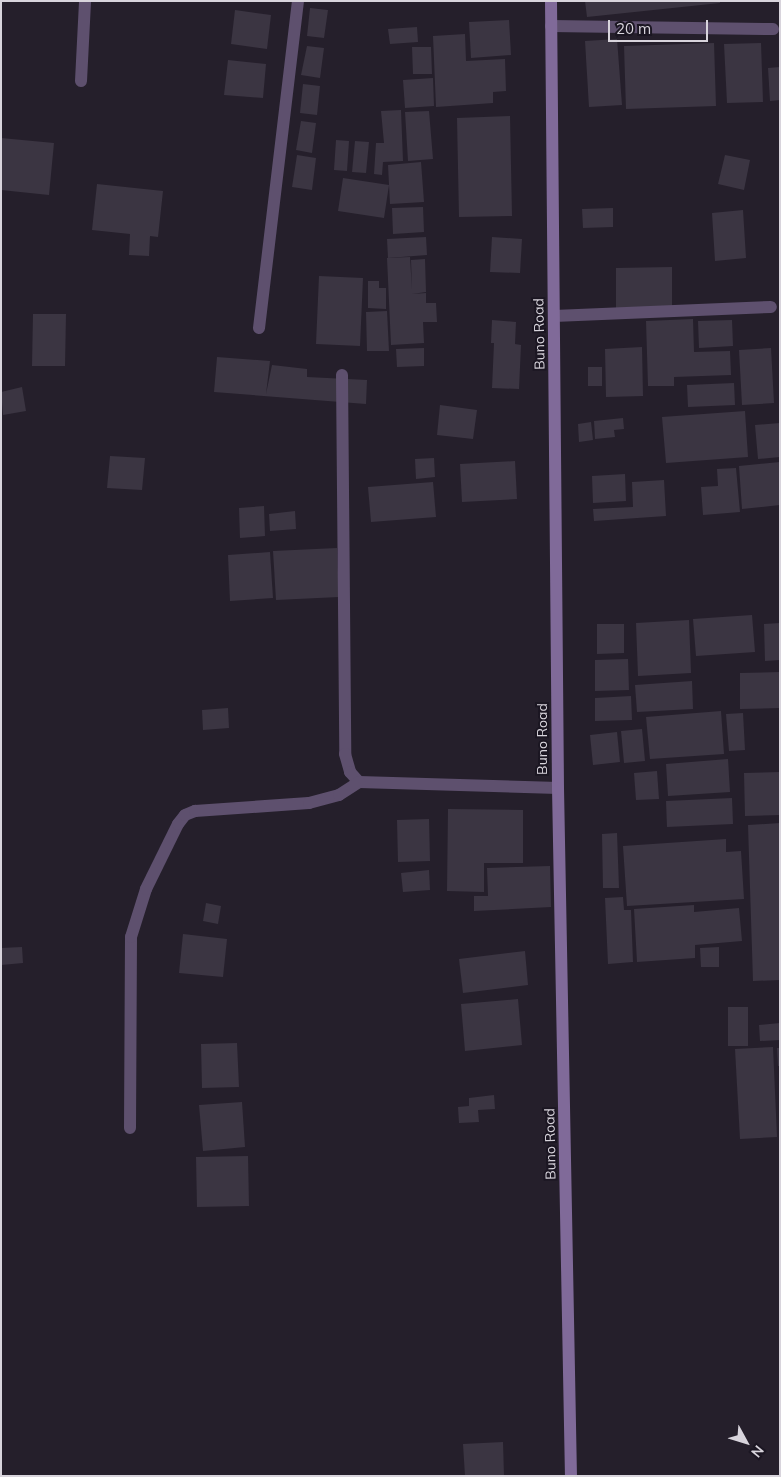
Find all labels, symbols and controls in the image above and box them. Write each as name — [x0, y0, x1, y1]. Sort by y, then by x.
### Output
scale bar — [611, 10, 711, 42]
text: 20 m — [616, 19, 651, 38]
street label: Buno Road — [530, 298, 548, 370]
street label: Buno Road — [534, 703, 550, 775]
street label: Buno Road — [541, 1108, 559, 1180]
north arrow — [721, 1417, 771, 1467]
text: N — [747, 1442, 768, 1461]

